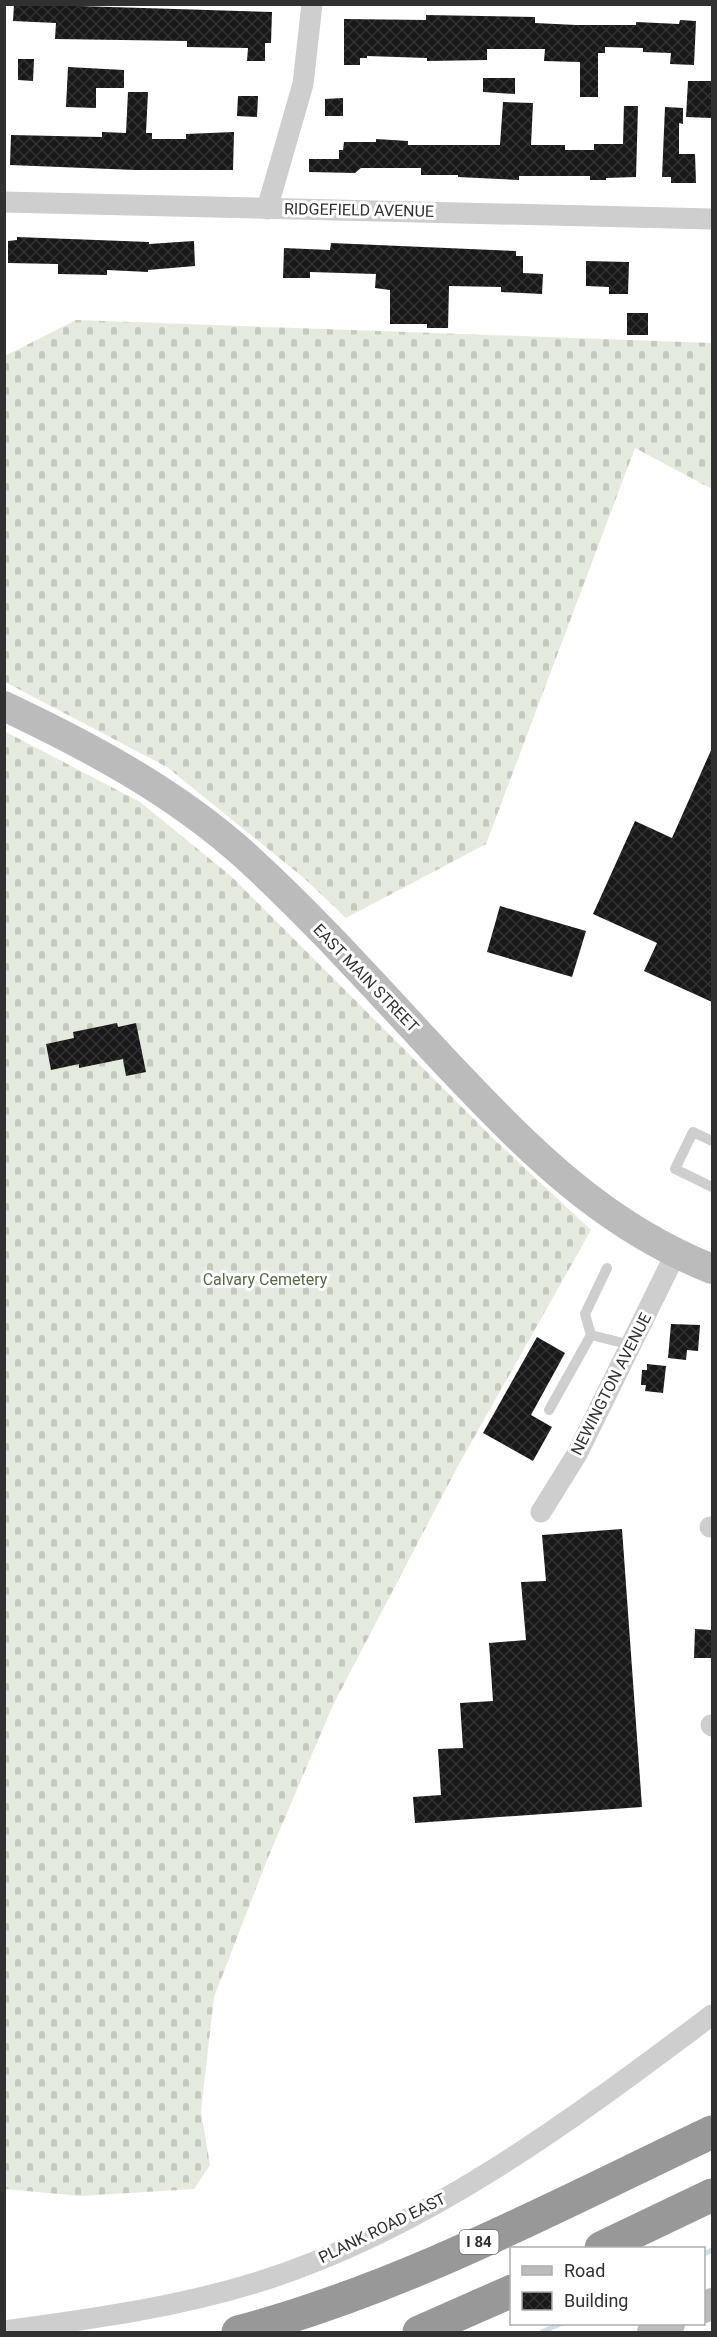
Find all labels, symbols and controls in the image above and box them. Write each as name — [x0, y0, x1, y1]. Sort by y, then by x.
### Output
street label: RIDGEFIELD AVENUE — [284, 199, 434, 221]
street label: EAST MAIN STREET — [309, 920, 423, 1036]
park label: Calvary Cemetery — [203, 1270, 328, 1289]
street label: NEWINGTON AVENUE — [567, 1310, 655, 1458]
street label: PLANK ROAD EAST — [315, 2189, 449, 2267]
road number: I 84 — [460, 2230, 498, 2254]
legend — [510, 2247, 705, 2325]
text: Road — [564, 2260, 605, 2281]
text: Building — [564, 2290, 628, 2311]

